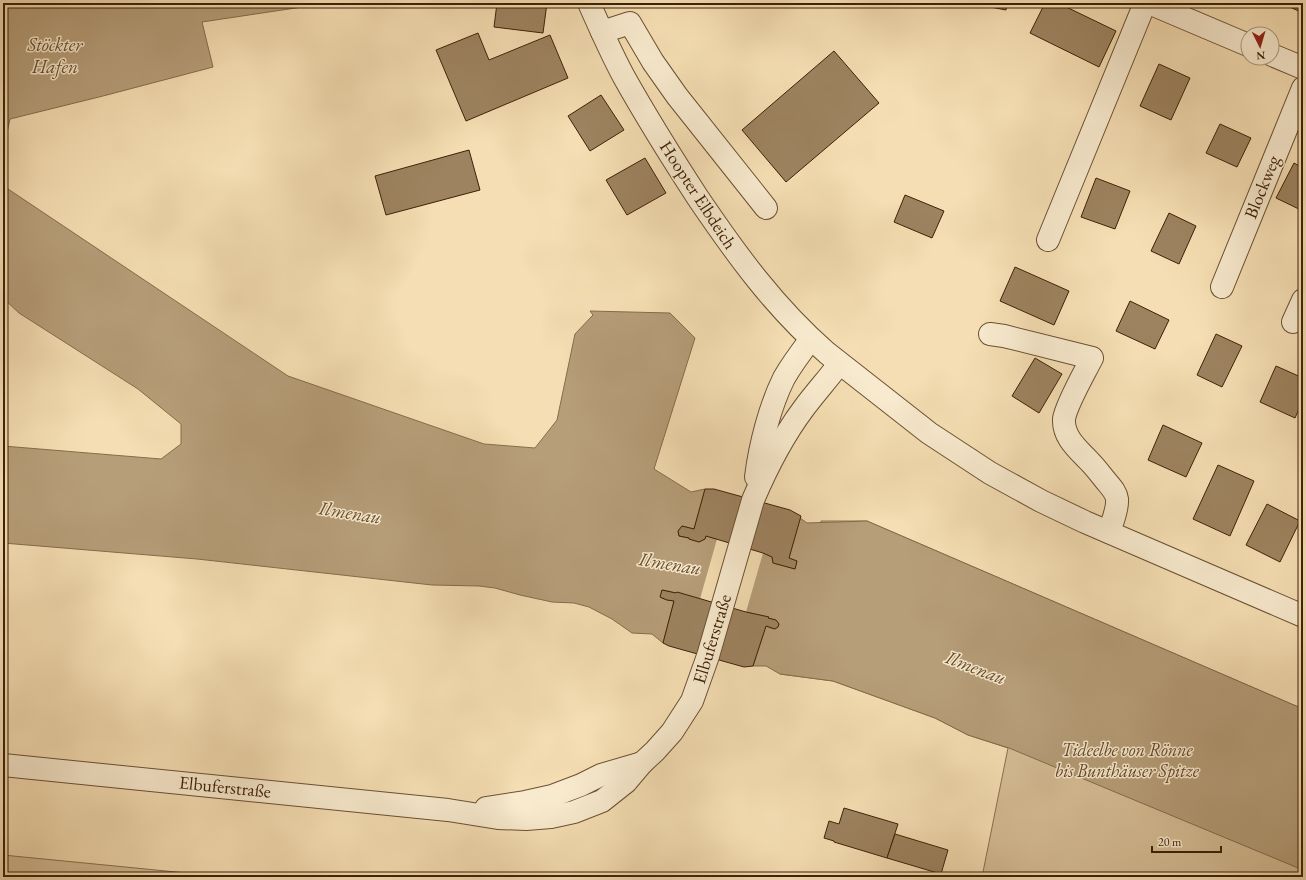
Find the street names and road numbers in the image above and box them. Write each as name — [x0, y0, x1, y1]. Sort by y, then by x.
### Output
street label: Hoopter Elbdeich — [655, 136, 742, 253]
street label: Blockweg — [1238, 152, 1285, 222]
street label: Elbuferstraße — [687, 591, 736, 686]
street label: Elbuferstraße — [178, 770, 272, 803]

